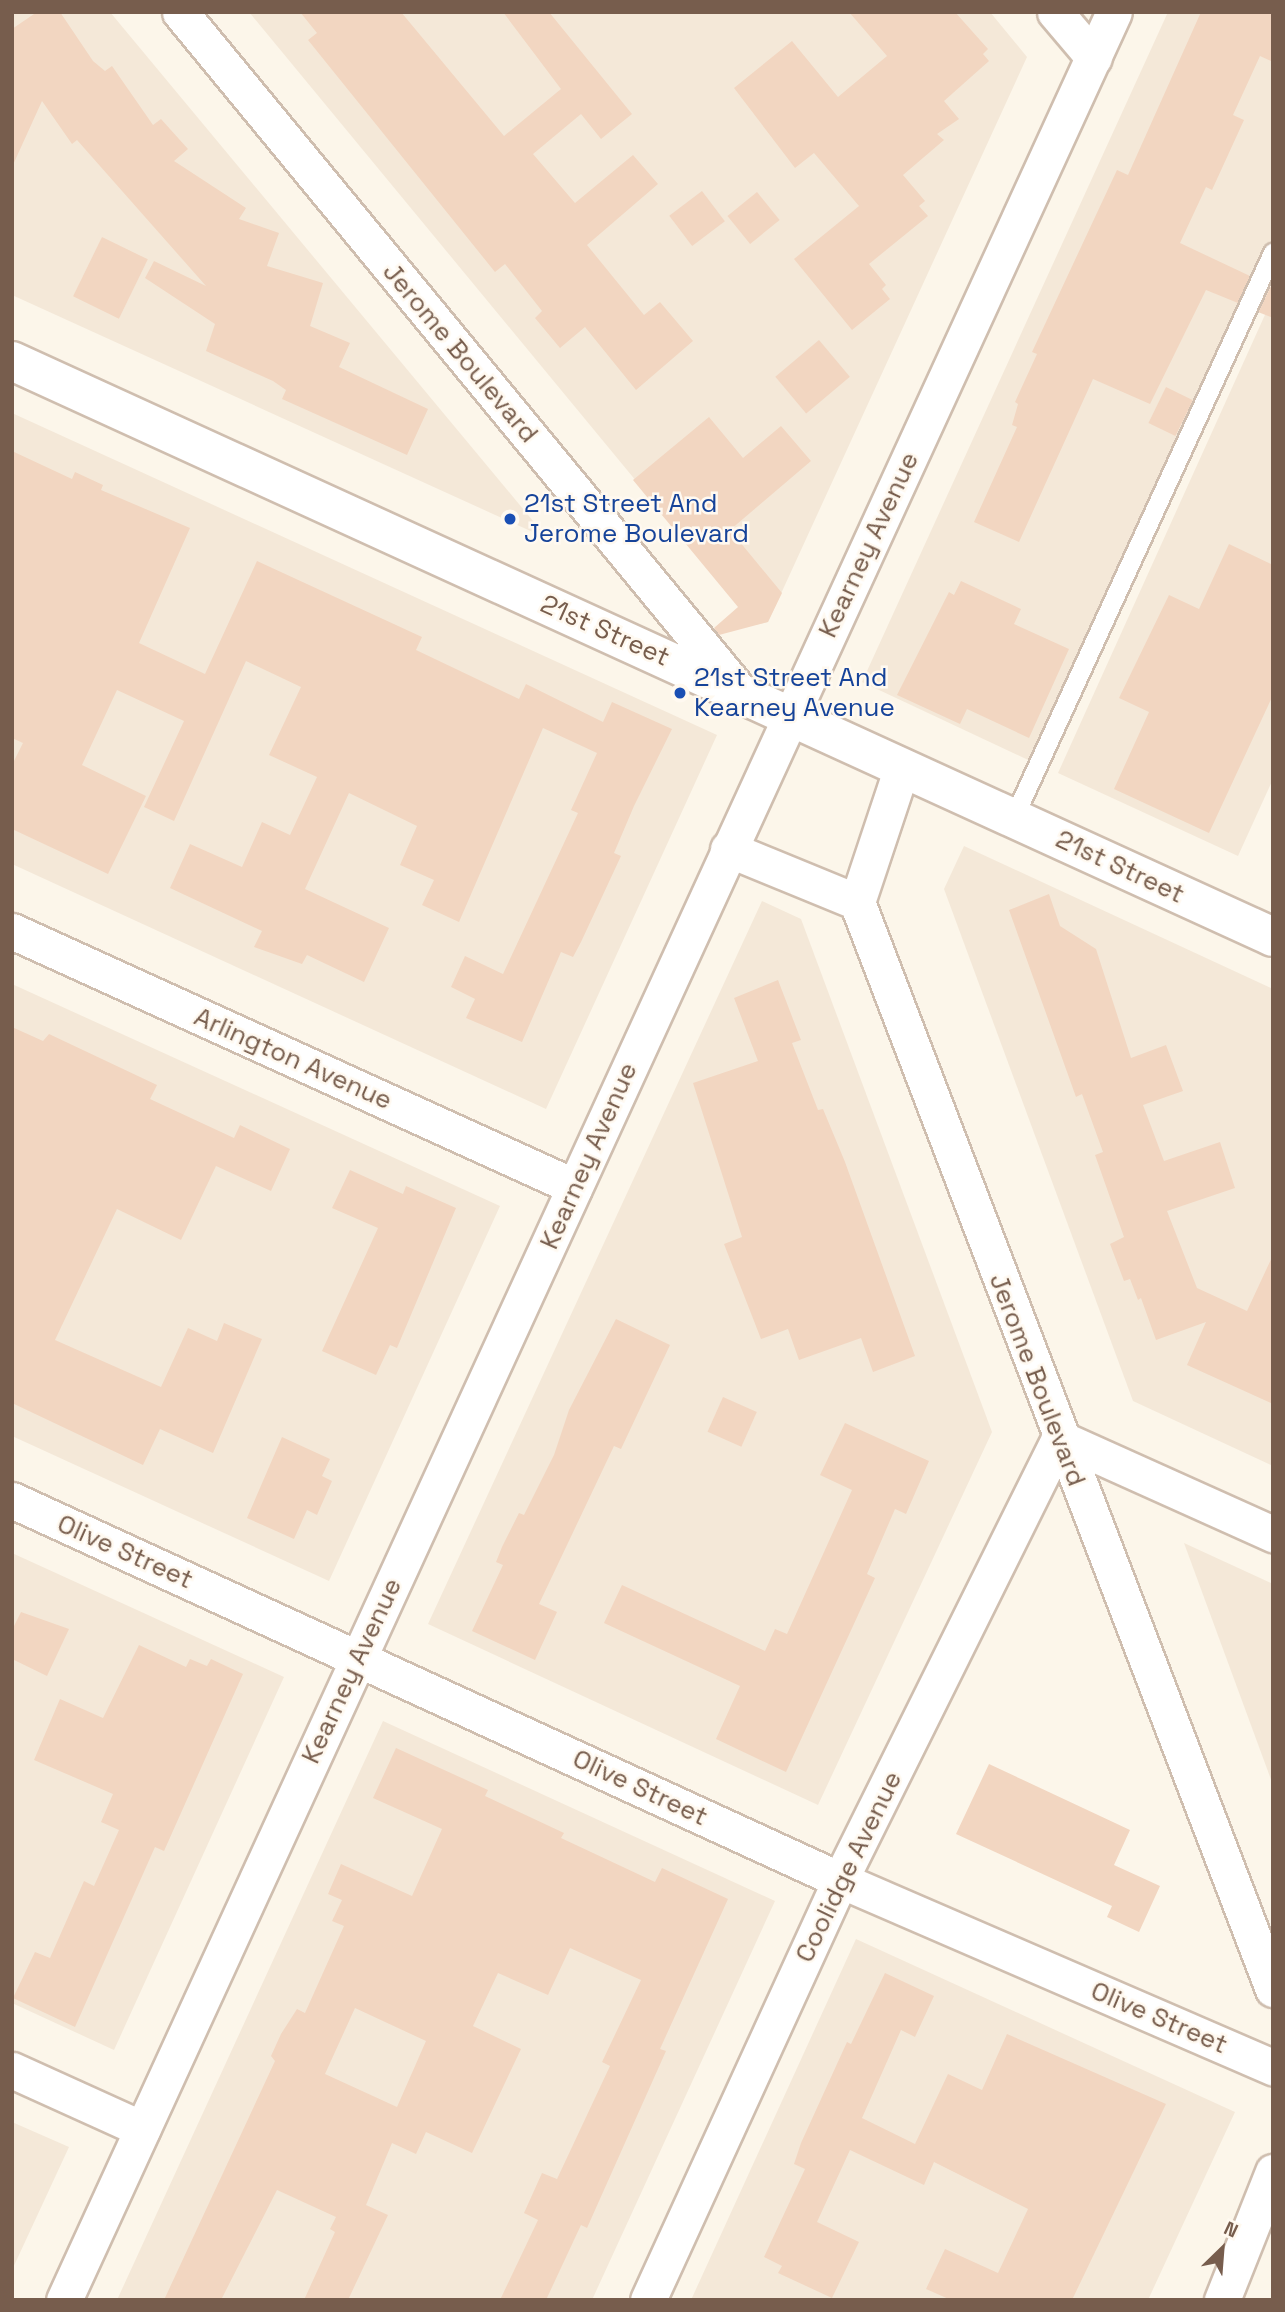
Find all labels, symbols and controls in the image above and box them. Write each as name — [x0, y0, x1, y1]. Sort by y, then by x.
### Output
street label: Jerome Boulevard — [376, 257, 544, 449]
street label: Kearney Avenue — [812, 447, 926, 643]
place label: 21st Street And Jerome Boulevard — [524, 488, 749, 550]
marker: 21st Street And Jerome Boulevard — [502, 511, 518, 527]
street label: 21st Street — [536, 589, 674, 673]
place label: 21st Street And Kearney Avenue — [694, 662, 895, 724]
marker: 21st Street And Kearney Avenue — [672, 685, 688, 701]
street label: 21st Street — [1051, 824, 1189, 910]
street label: Arlington Avenue — [189, 1001, 397, 1117]
street label: Kearney Avenue — [534, 1058, 644, 1254]
street label: Jerome Boulevard — [982, 1269, 1092, 1491]
street label: Olive Street — [52, 1508, 198, 1596]
street label: Kearney Avenue — [295, 1573, 409, 1769]
street label: Olive Street — [568, 1743, 712, 1833]
street label: Coolidge Avenue — [789, 1766, 909, 1968]
street label: Olive Street — [1086, 1975, 1232, 2061]
north arrow — [1187, 2214, 1257, 2284]
text: N — [1220, 2215, 1242, 2244]

